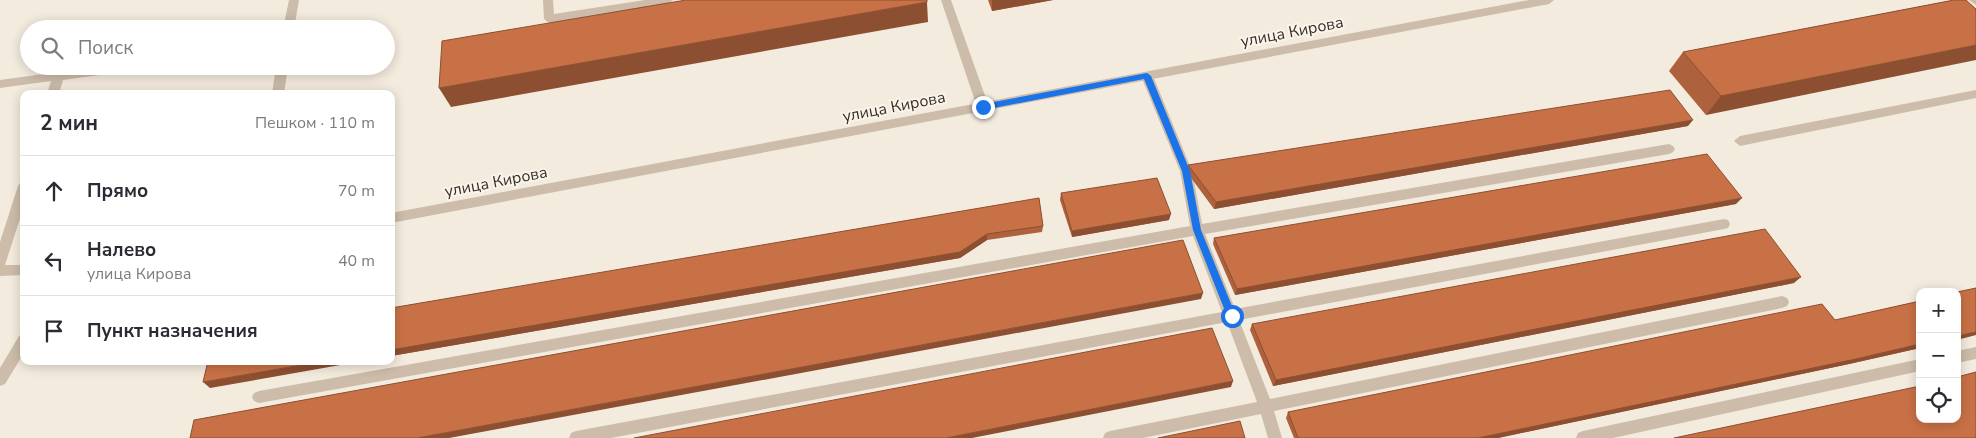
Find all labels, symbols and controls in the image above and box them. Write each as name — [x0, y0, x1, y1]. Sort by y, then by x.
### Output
street label: улица Кирова — [1239, 11, 1345, 53]
search box — [20, 20, 395, 75]
icon: search — [38, 34, 66, 62]
text: Поиск — [78, 35, 133, 61]
street label: улица Кирова — [841, 86, 947, 128]
route end — [972, 96, 995, 119]
text: 2 мин — [40, 109, 98, 137]
text: Пешком · 110 m — [255, 112, 375, 134]
street label: улица Кирова — [443, 161, 549, 203]
icon: ahead — [40, 177, 68, 205]
text: Прямо — [87, 178, 148, 204]
text: 70 m — [338, 180, 375, 202]
text: Налево — [87, 237, 156, 263]
icon: left — [40, 247, 68, 275]
text: 40 m — [338, 250, 375, 272]
text: улица Кирова — [87, 263, 191, 285]
map controls — [1916, 288, 1961, 423]
button: + — [1916, 288, 1961, 333]
route start — [1221, 305, 1244, 328]
icon: arrive — [40, 317, 68, 345]
text: Пункт назначения — [87, 318, 258, 344]
button: − — [1916, 333, 1961, 378]
button: locate — [1916, 378, 1961, 423]

